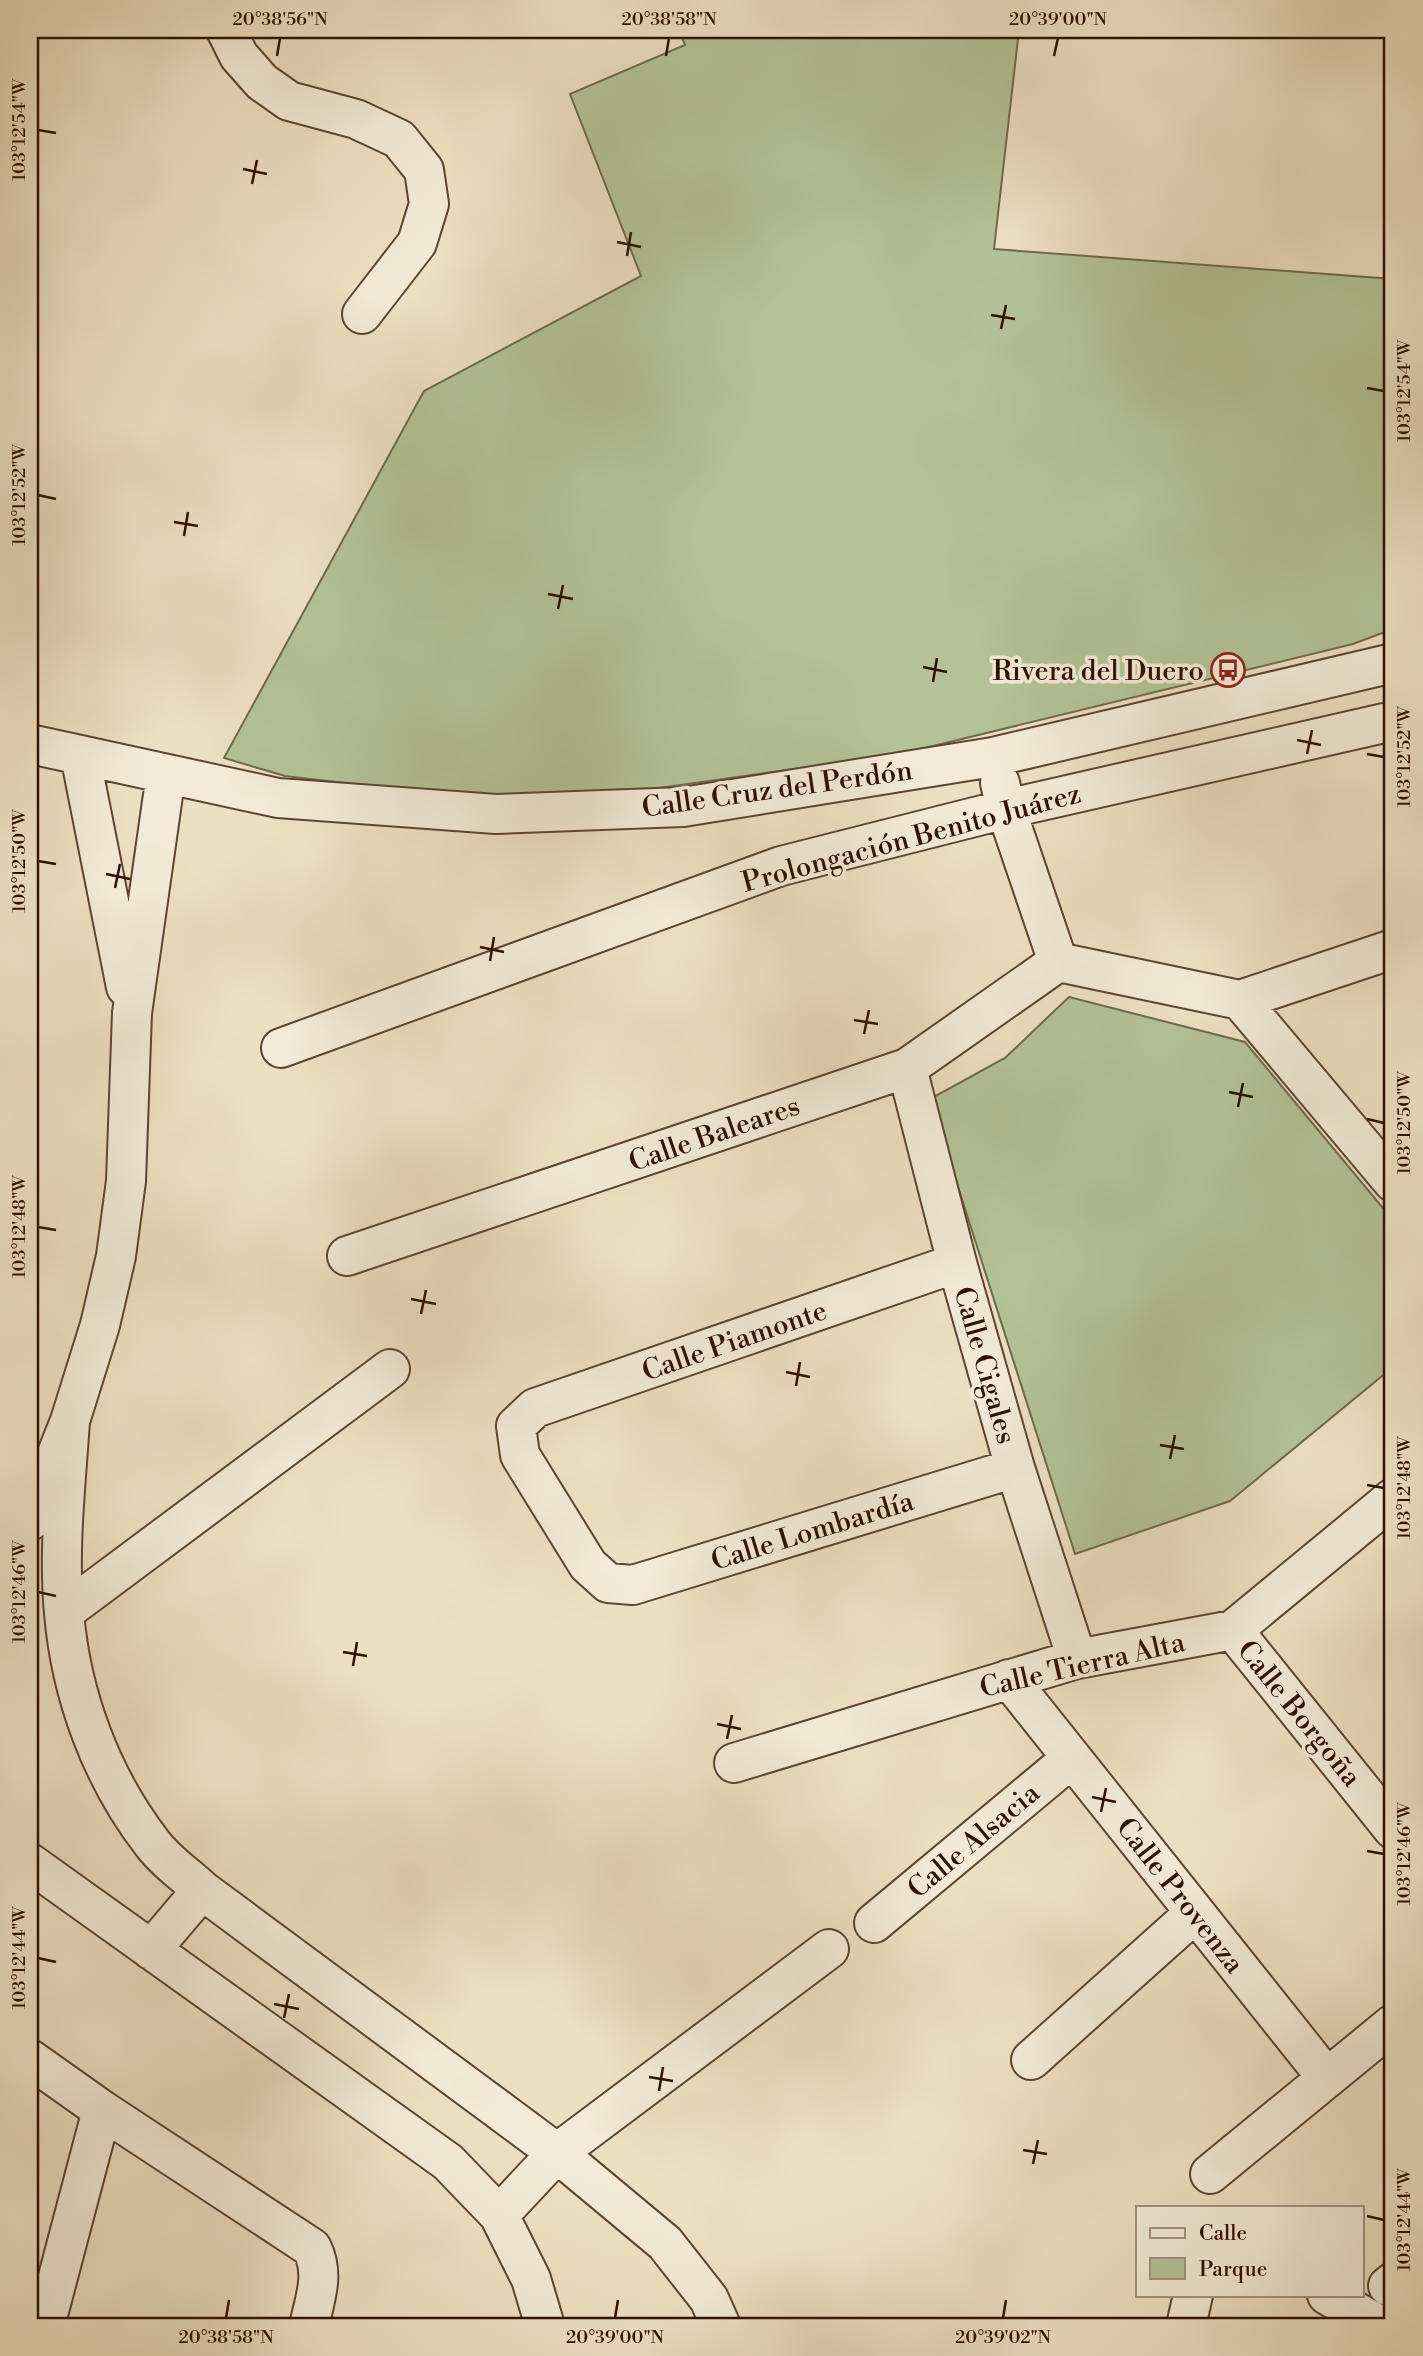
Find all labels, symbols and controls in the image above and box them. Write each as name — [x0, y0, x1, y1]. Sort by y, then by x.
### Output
text: 20°38'56"N — [232, 8, 328, 31]
text: 20°38'58"N — [621, 8, 717, 31]
text: 20°39'00"N — [1009, 8, 1108, 31]
text: 103°12'54"W — [8, 78, 31, 181]
text: 103°12'54"W — [1393, 339, 1416, 442]
text: 103°12'52"W — [8, 444, 31, 546]
bus stop icon: Rivera del Duero — [1209, 651, 1247, 689]
place label: Rivera del Duero — [992, 654, 1204, 689]
text: 103°12'52"W — [1393, 706, 1416, 808]
street label: Calle Cruz del Perdón — [640, 753, 915, 826]
street label: Prolongación Benito Juárez — [738, 776, 1085, 901]
text: 103°12'50"W — [8, 809, 31, 913]
text: 103°12'50"W — [1393, 1071, 1416, 1175]
street label: Calle Baleares — [624, 1089, 805, 1180]
text: 103°12'48"W — [8, 1175, 31, 1279]
street label: Calle Cigales — [945, 1283, 1024, 1448]
street label: Calle Piamonte — [637, 1293, 832, 1389]
text: 103°12'48"W — [1393, 1436, 1416, 1540]
street label: Calle Lombardía — [707, 1484, 919, 1579]
text: 103°12'46"W — [8, 1540, 31, 1644]
street label: Calle Tierra Alta — [976, 1625, 1189, 1706]
street label: Calle Borgoña — [1229, 1634, 1369, 1795]
street label: Calle Alsacia — [901, 1775, 1048, 1906]
text: 103°12'46"W — [1393, 1802, 1416, 1906]
street label: Calle Provenza — [1108, 1811, 1252, 1981]
text: 103°12'44"W — [8, 1906, 31, 2010]
text: 103°12'44"W — [1393, 2168, 1416, 2272]
legend — [1136, 2206, 1364, 2296]
text: Calle — [1199, 2221, 1247, 2247]
text: Parque — [1199, 2257, 1267, 2283]
text: 20°38'58"N — [178, 2326, 274, 2349]
text: 20°39'00"N — [566, 2326, 665, 2349]
text: 20°39'02"N — [955, 2326, 1052, 2349]

